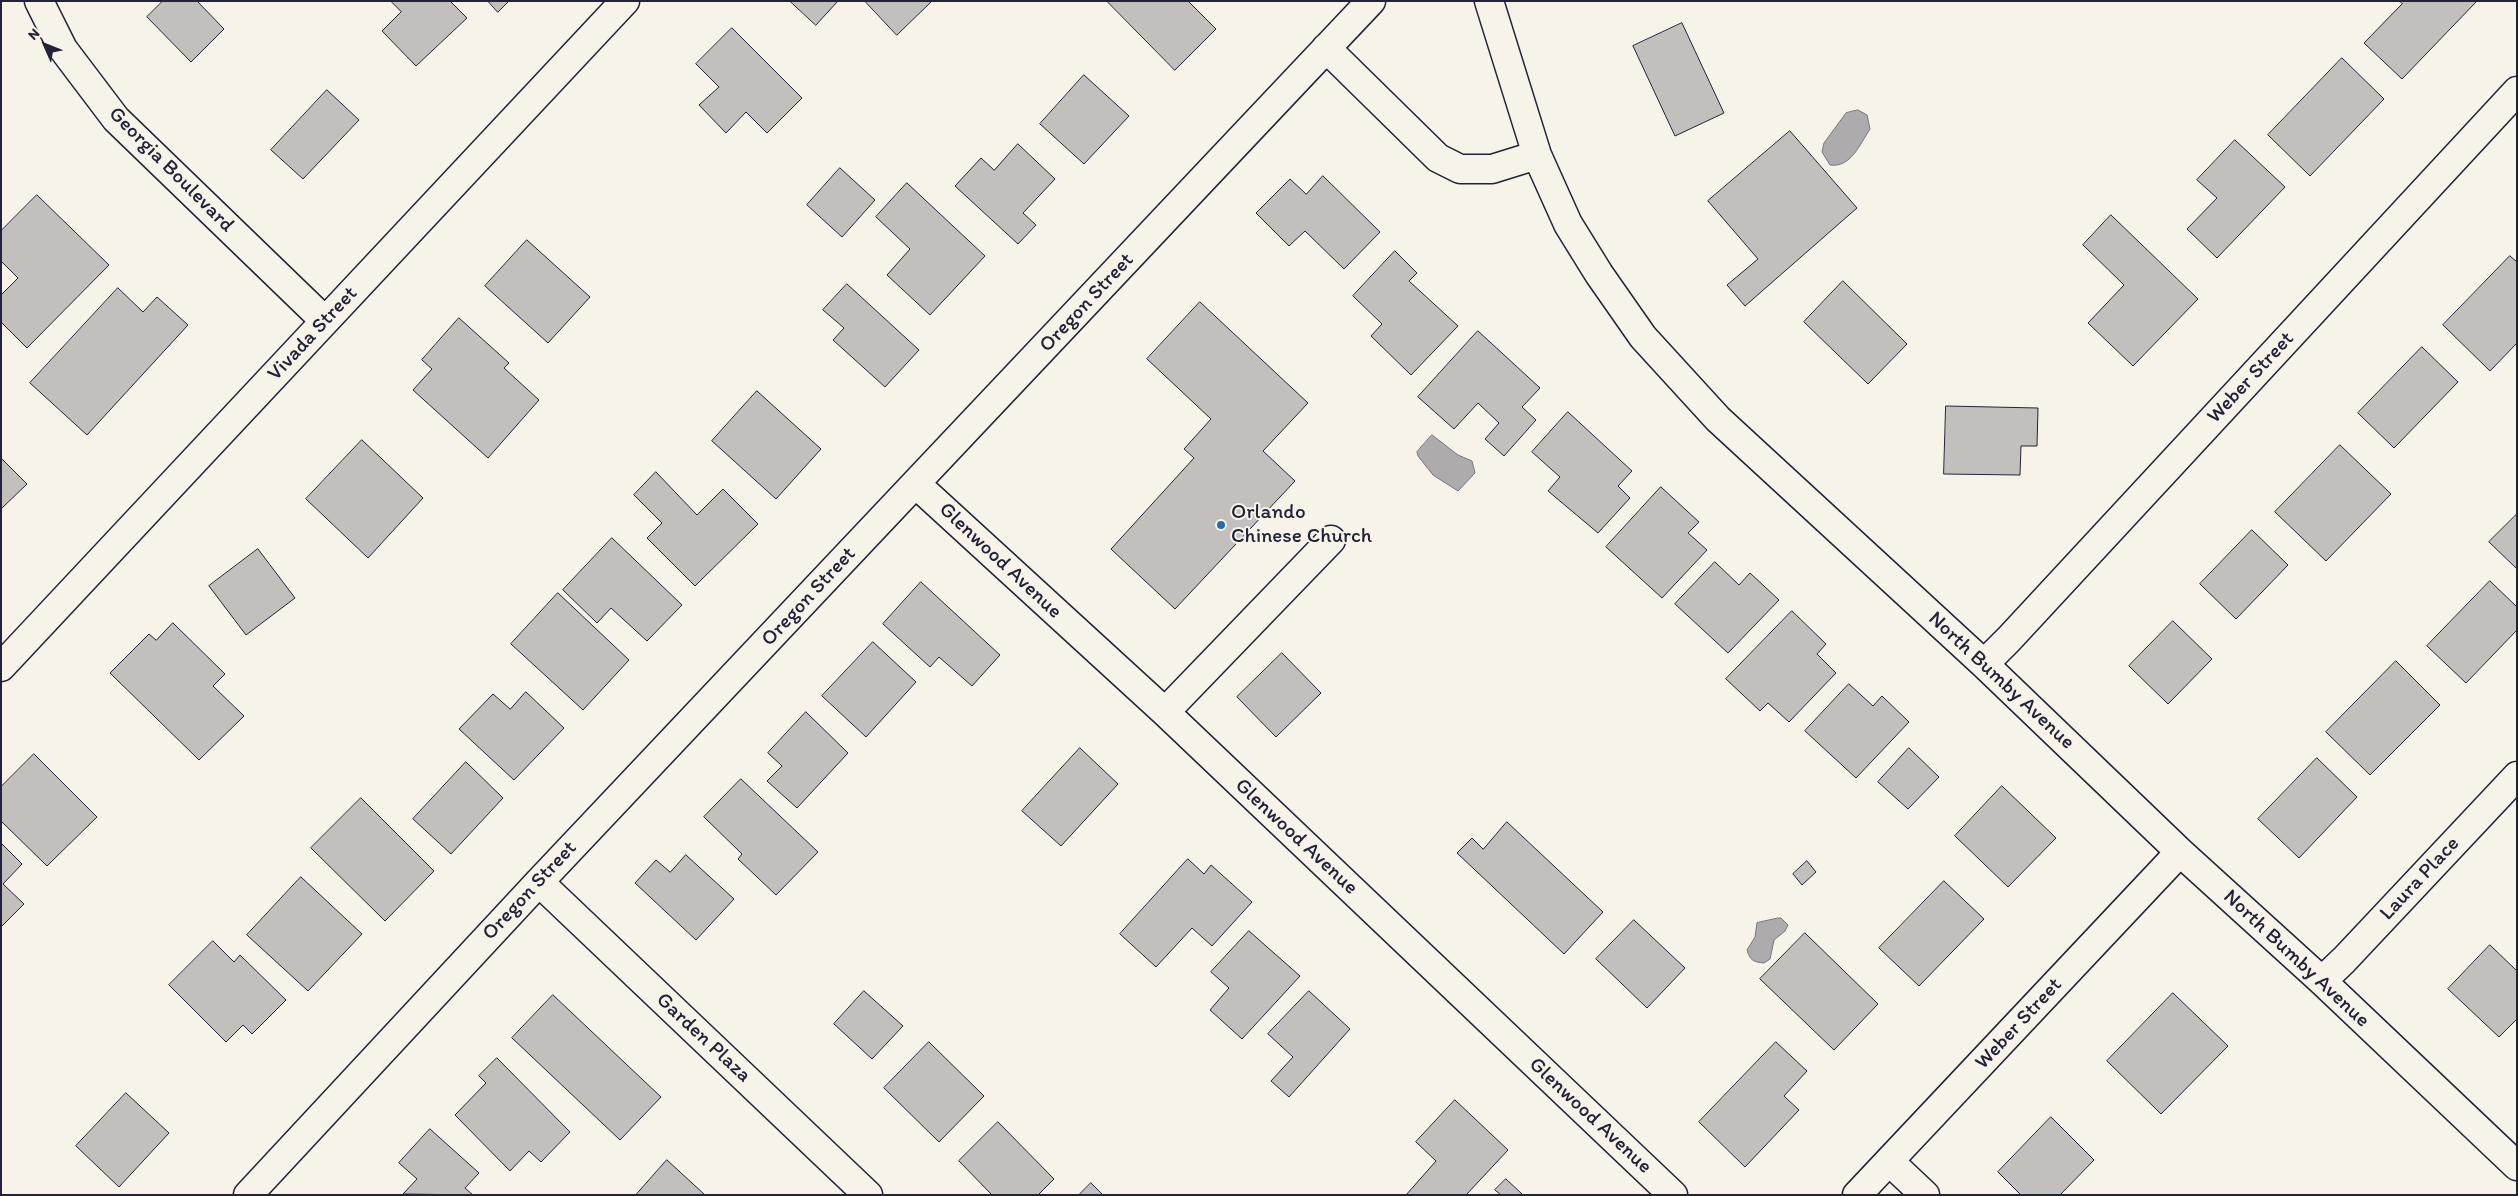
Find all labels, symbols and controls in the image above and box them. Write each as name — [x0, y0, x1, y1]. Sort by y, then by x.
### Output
north arrow — [20, 20, 70, 70]
text: N — [24, 25, 43, 44]
street label: Georgia Boulevard — [103, 102, 239, 238]
street label: Oregon Street — [1034, 248, 1140, 358]
street label: Vivada Street — [263, 281, 363, 387]
street label: Weber Street — [2202, 327, 2300, 429]
street label: Glenwood Avenue — [933, 497, 1067, 625]
place label: Orlando Chinese Church — [1231, 500, 1372, 550]
marker: Orlando Chinese Church — [1215, 519, 1227, 531]
street label: Oregon Street — [756, 542, 862, 652]
street label: North Bumby Avenue — [1923, 607, 2079, 755]
street label: Glenwood Avenue — [1229, 773, 1363, 901]
street label: Laura Place — [2375, 832, 2465, 926]
street label: Oregon Street — [477, 836, 583, 946]
street label: North Bumby Avenue — [2218, 885, 2374, 1033]
street label: Weber Street — [1970, 973, 2068, 1075]
street label: Garden Plaza — [650, 988, 756, 1088]
street label: Glenwood Avenue — [1523, 1052, 1657, 1180]

